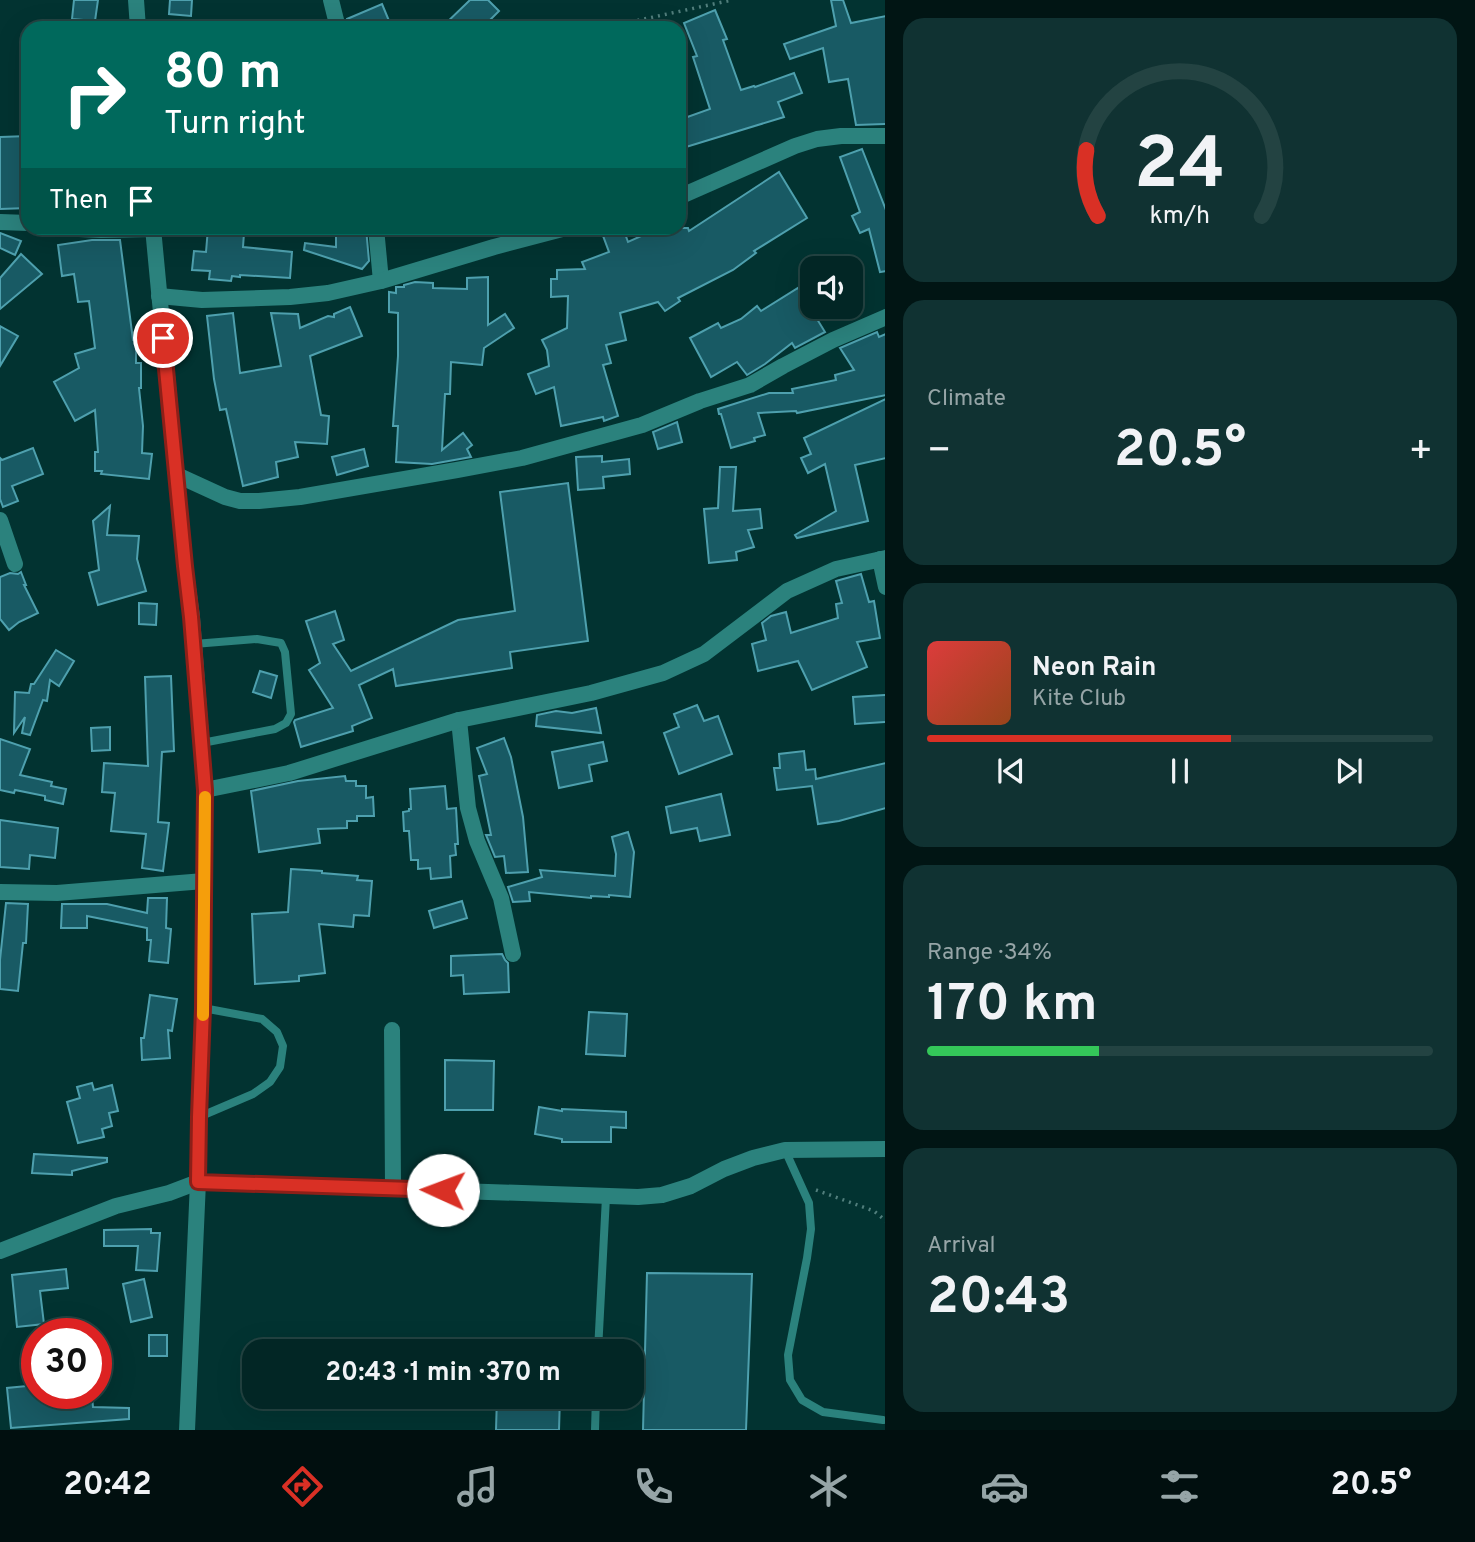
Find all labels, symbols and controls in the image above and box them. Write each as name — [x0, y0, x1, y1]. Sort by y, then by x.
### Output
text: 80 m — [164, 44, 281, 106]
icon: right — [49, 49, 140, 140]
text: Turn right — [164, 105, 306, 145]
text: 24 — [1134, 123, 1226, 215]
icon: arrive — [122, 182, 160, 220]
text: Then — [49, 185, 108, 218]
text: km/h — [1150, 201, 1210, 233]
map controls — [800, 256, 863, 319]
button: sound — [800, 256, 863, 319]
pin — [133, 308, 193, 368]
icon: arrive — [144, 319, 182, 357]
text: Climate — [927, 385, 1006, 414]
text: 20.5° — [1114, 419, 1246, 485]
text: − — [927, 428, 952, 477]
text: + — [1408, 428, 1433, 477]
text: Neon Rain — [1032, 652, 1157, 685]
text: Kite Club — [1032, 685, 1126, 714]
icon: previous — [992, 752, 1030, 790]
icon: pause — [1161, 752, 1199, 790]
icon: next — [1330, 752, 1368, 790]
text: Range · 34% — [927, 939, 1052, 968]
text: 170 km — [927, 973, 1098, 1039]
position arrow — [406, 1153, 480, 1227]
text: Arrival — [927, 1232, 996, 1261]
text: 20:43 — [927, 1266, 1070, 1332]
speed limit sign: 30 — [21, 1318, 112, 1409]
text: 20:43 · 1 min · 370 m — [325, 1357, 561, 1390]
icon: directions — [278, 1462, 327, 1511]
icon: music — [453, 1462, 502, 1511]
icon: phone — [629, 1462, 678, 1511]
icon: climate — [804, 1462, 853, 1511]
icon: car — [980, 1462, 1029, 1511]
icon: filters — [1155, 1462, 1204, 1511]
text: 20:42 — [63, 1466, 152, 1506]
text: 20.5° — [1330, 1466, 1412, 1506]

